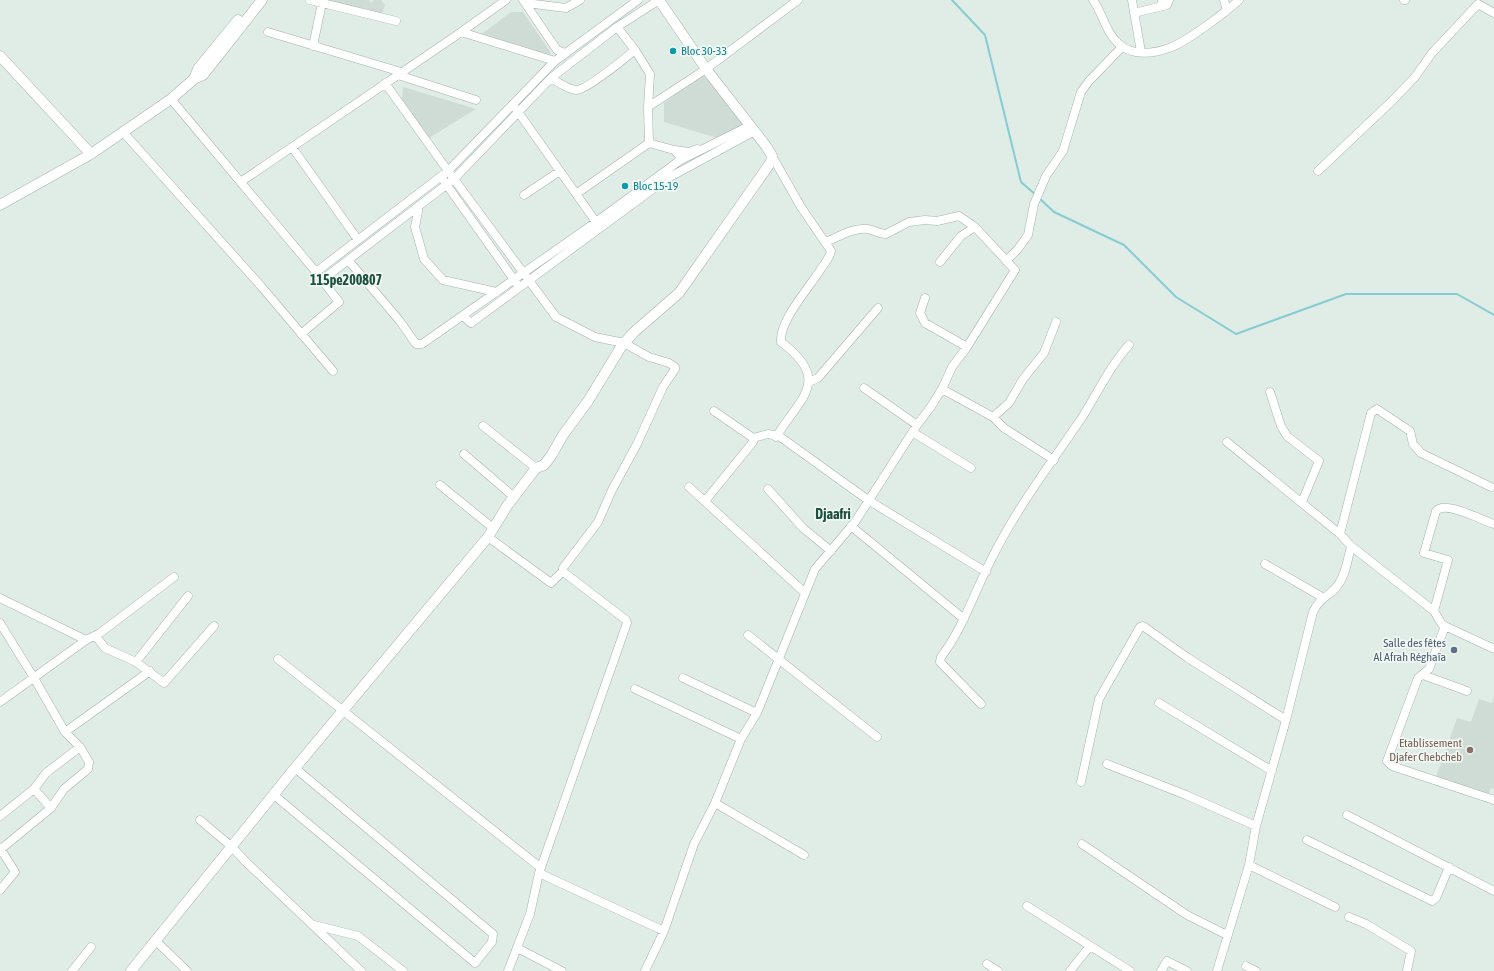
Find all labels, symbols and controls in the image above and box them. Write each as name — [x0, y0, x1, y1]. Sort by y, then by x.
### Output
place label: Bloc 30-33 — [681, 44, 727, 58]
marker: Bloc 30-33 — [668, 46, 678, 56]
place label: Bloc 15-19 — [633, 179, 679, 193]
marker: Bloc 15-19 — [620, 181, 630, 191]
district label: 115pe200807 — [310, 272, 382, 288]
district label: Djaafri — [815, 506, 851, 522]
place label: Salle des fêtes Al Afrah Réghaïa — [1373, 636, 1446, 664]
marker: Salle des fêtes Al Afrah Réghaïa — [1449, 645, 1459, 655]
place label: Etablissement Djafer Chebcheb — [1389, 736, 1463, 764]
marker: Etablissement Djafer Chebcheb — [1465, 745, 1475, 755]

